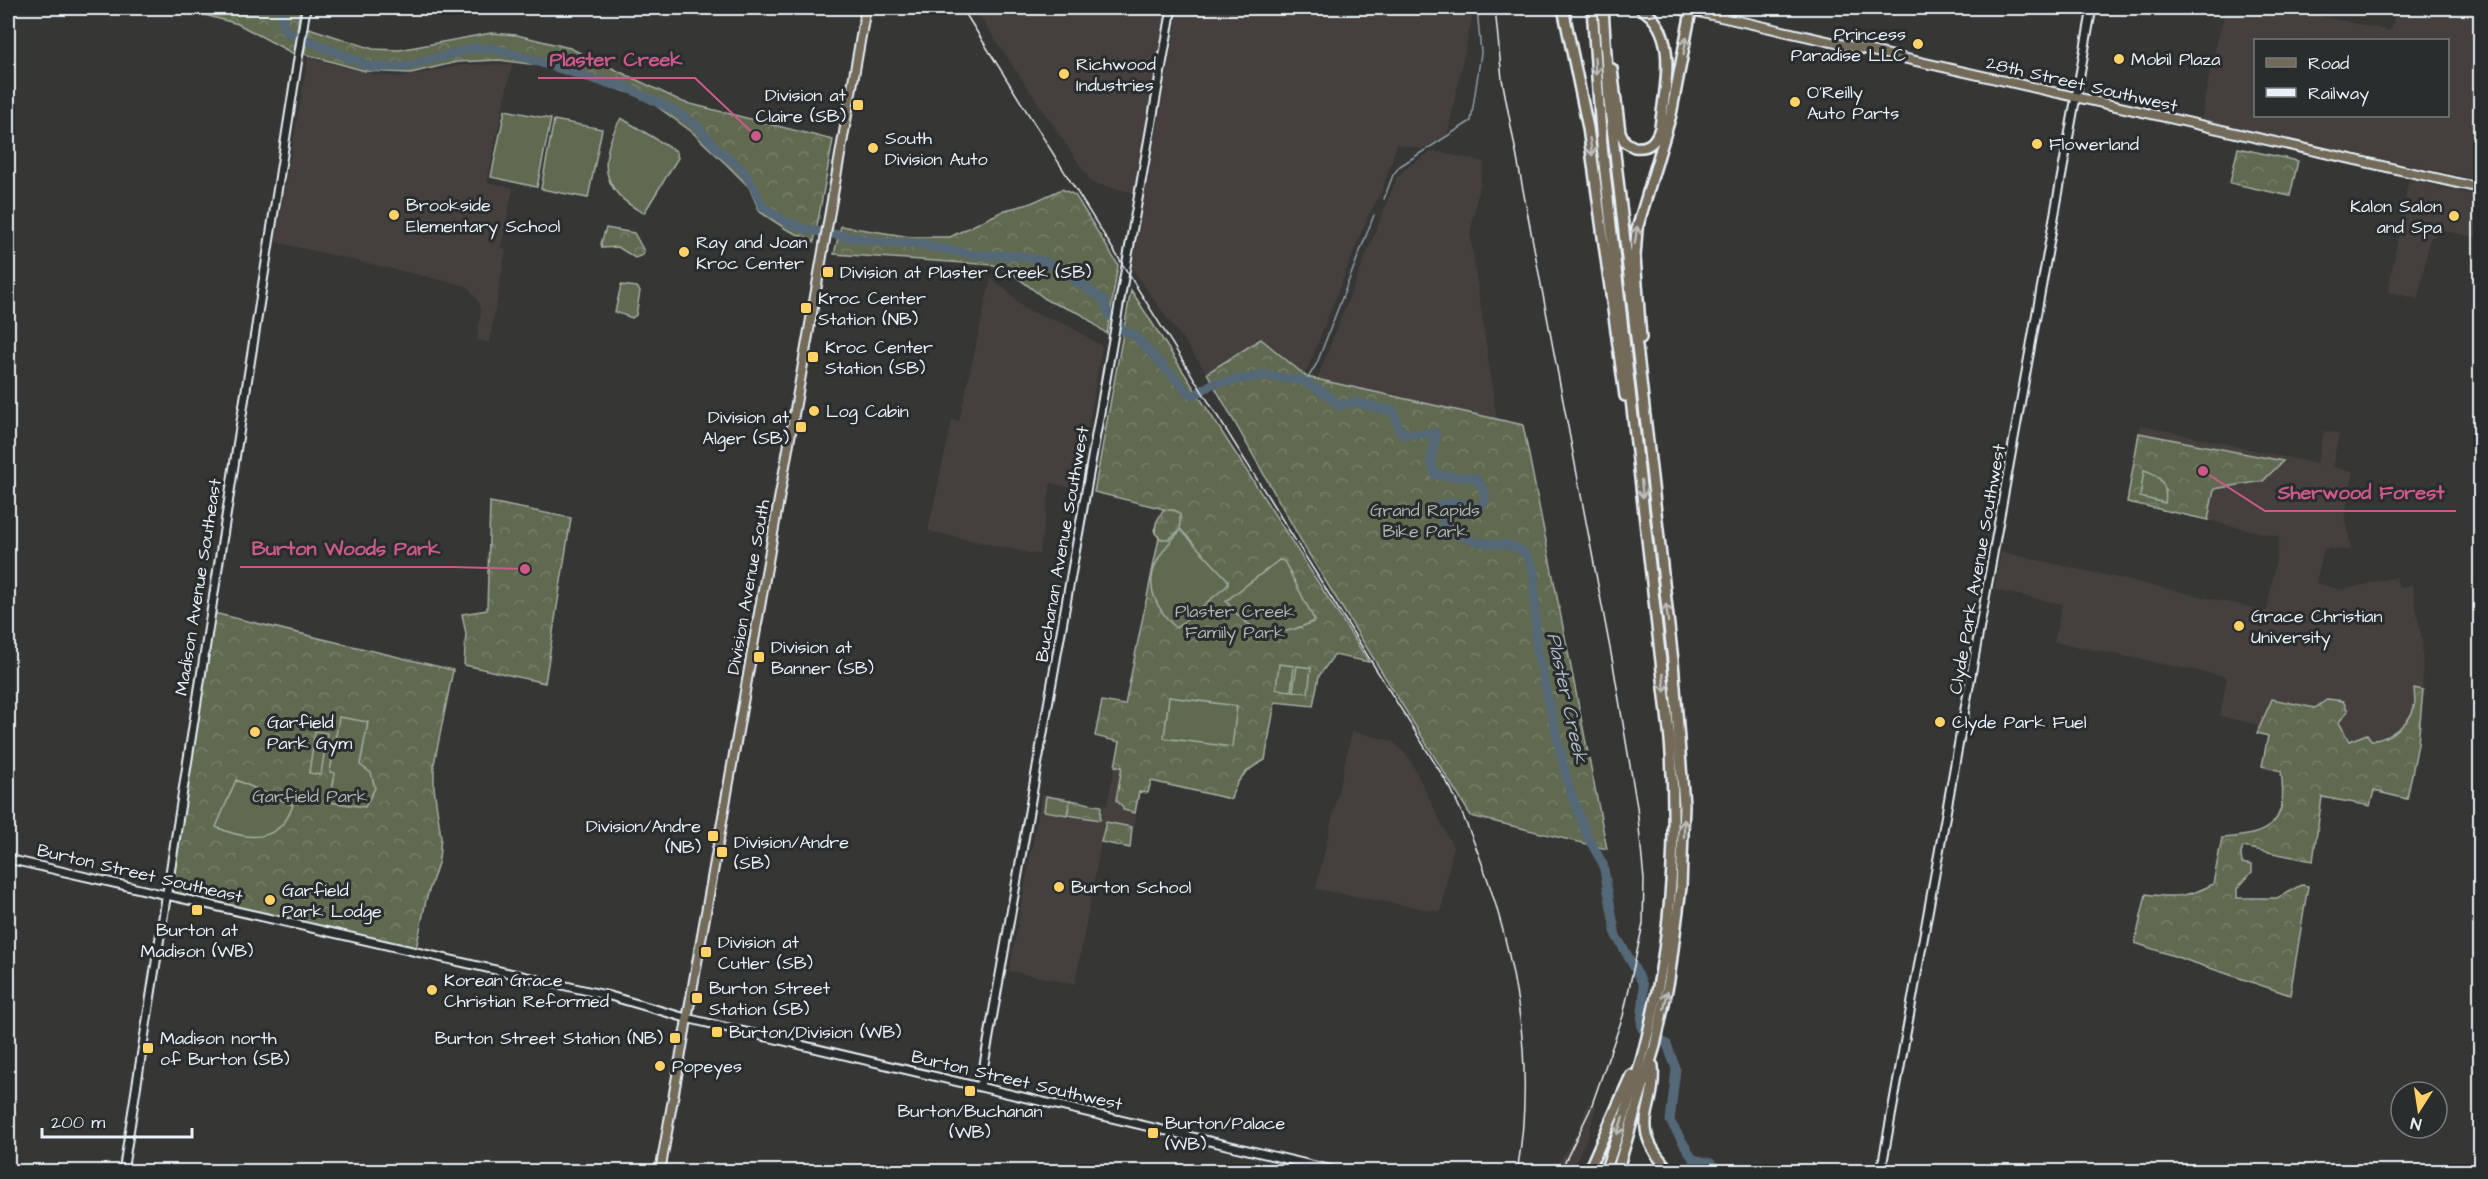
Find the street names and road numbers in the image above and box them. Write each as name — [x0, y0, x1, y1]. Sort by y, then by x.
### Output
street label: 28th Street Southwest — [1984, 50, 2181, 119]
street label: Buchanan Avenue Southwest — [1029, 423, 1096, 664]
street label: Clyde Park Avenue Southwest — [1943, 441, 2013, 696]
street label: Madison Avenue Southeast — [169, 476, 228, 697]
street label: Division Avenue South — [721, 498, 776, 677]
street label: Burton Street Southeast — [35, 838, 246, 909]
street label: Burton Street Southwest — [909, 1044, 1126, 1117]

